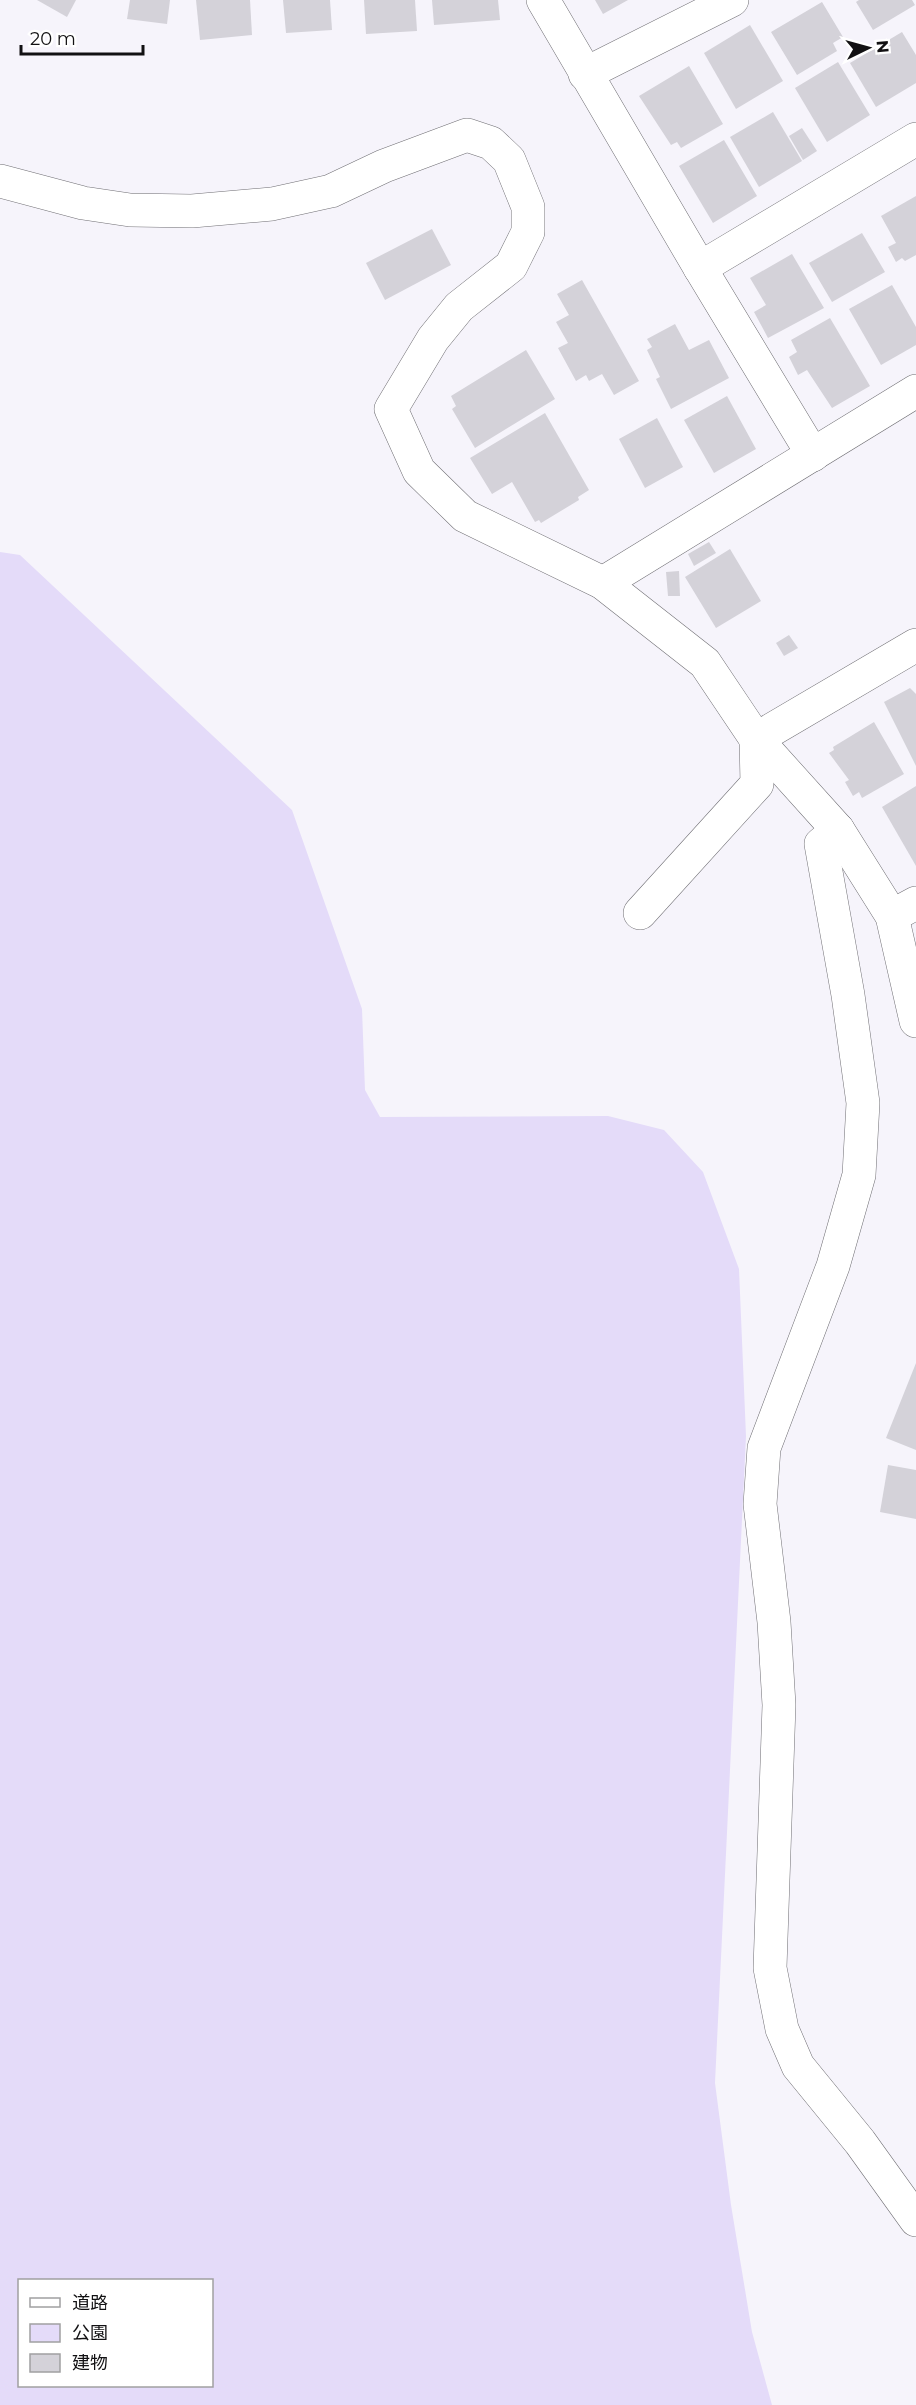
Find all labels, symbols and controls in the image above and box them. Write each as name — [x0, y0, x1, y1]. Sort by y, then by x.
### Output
scale bar — [21, 18, 142, 56]
north arrow — [838, 18, 898, 78]
text: 20 m — [30, 28, 76, 50]
text: N — [872, 39, 892, 54]
legend — [18, 2279, 213, 2387]
text: 道路 — [72, 2292, 108, 2314]
text: 公園 — [72, 2322, 108, 2344]
text: 建物 — [72, 2352, 108, 2374]

